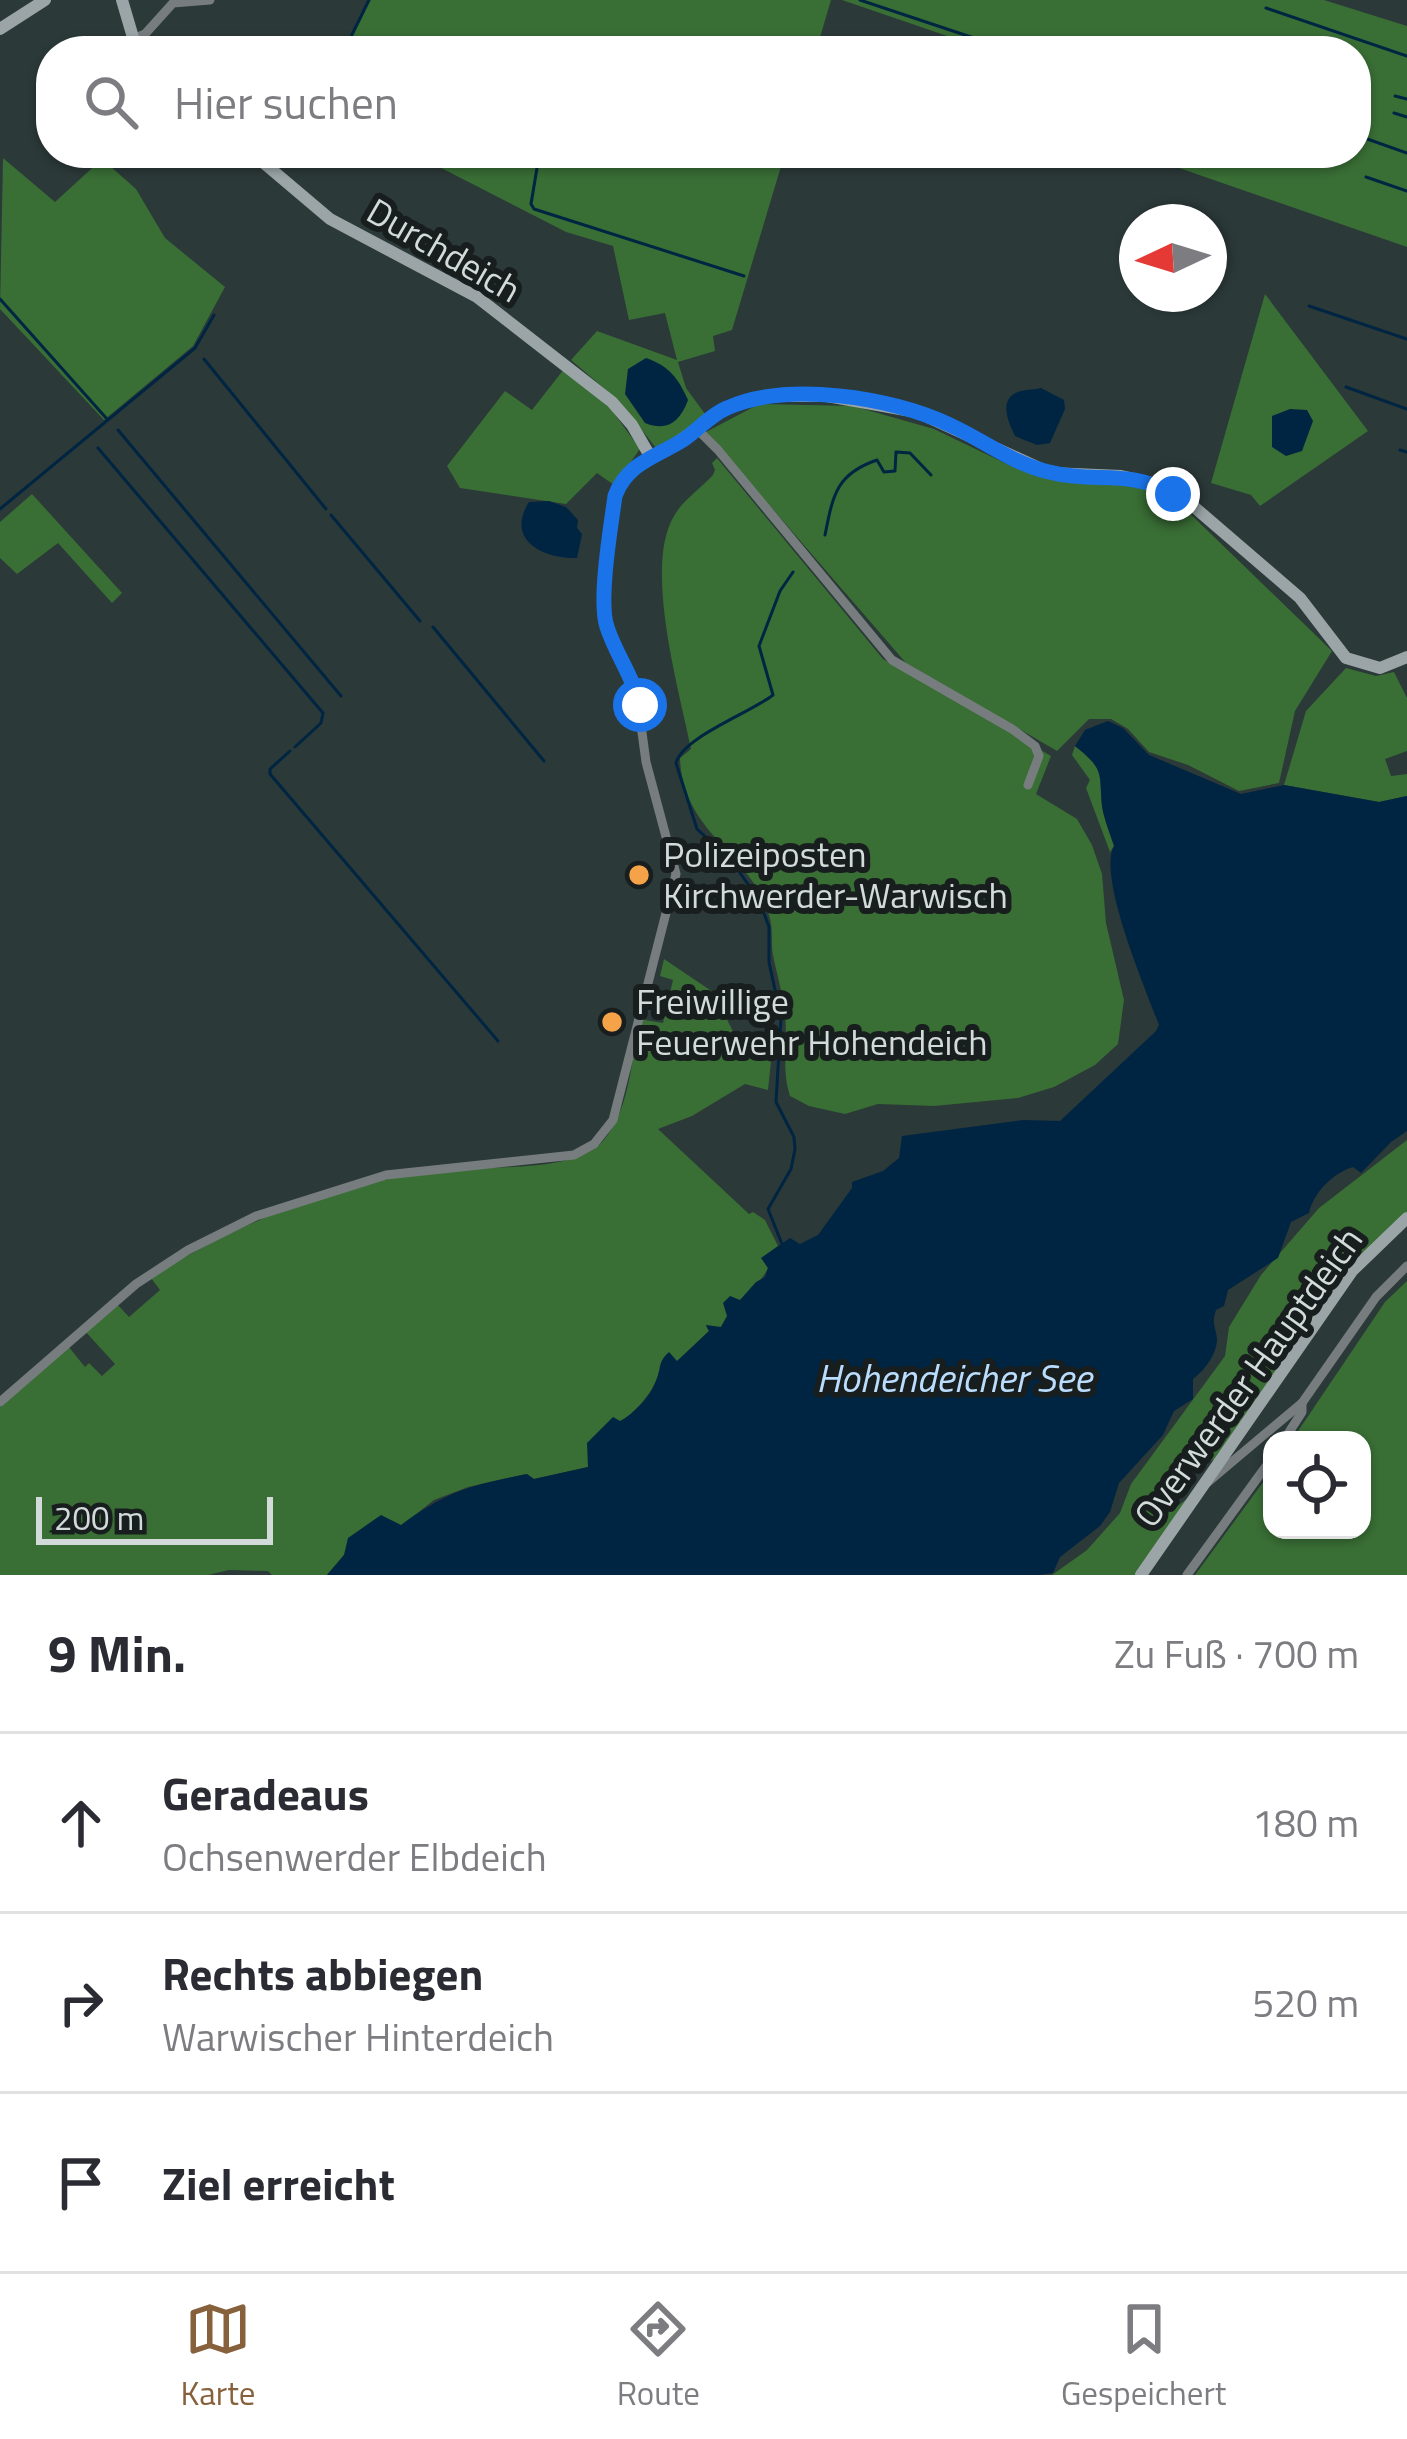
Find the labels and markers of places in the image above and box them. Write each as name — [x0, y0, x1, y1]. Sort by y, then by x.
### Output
place label: Polizeiposten Kirchwerder-Warwisch — [663, 826, 1008, 922]
marker: Polizeiposten Kirchwerder-Warwisch — [626, 862, 652, 888]
place label: Freiwillige Feuerwehr Hohendeich — [636, 973, 987, 1069]
marker: Freiwillige Feuerwehr Hohendeich — [599, 1009, 625, 1035]

